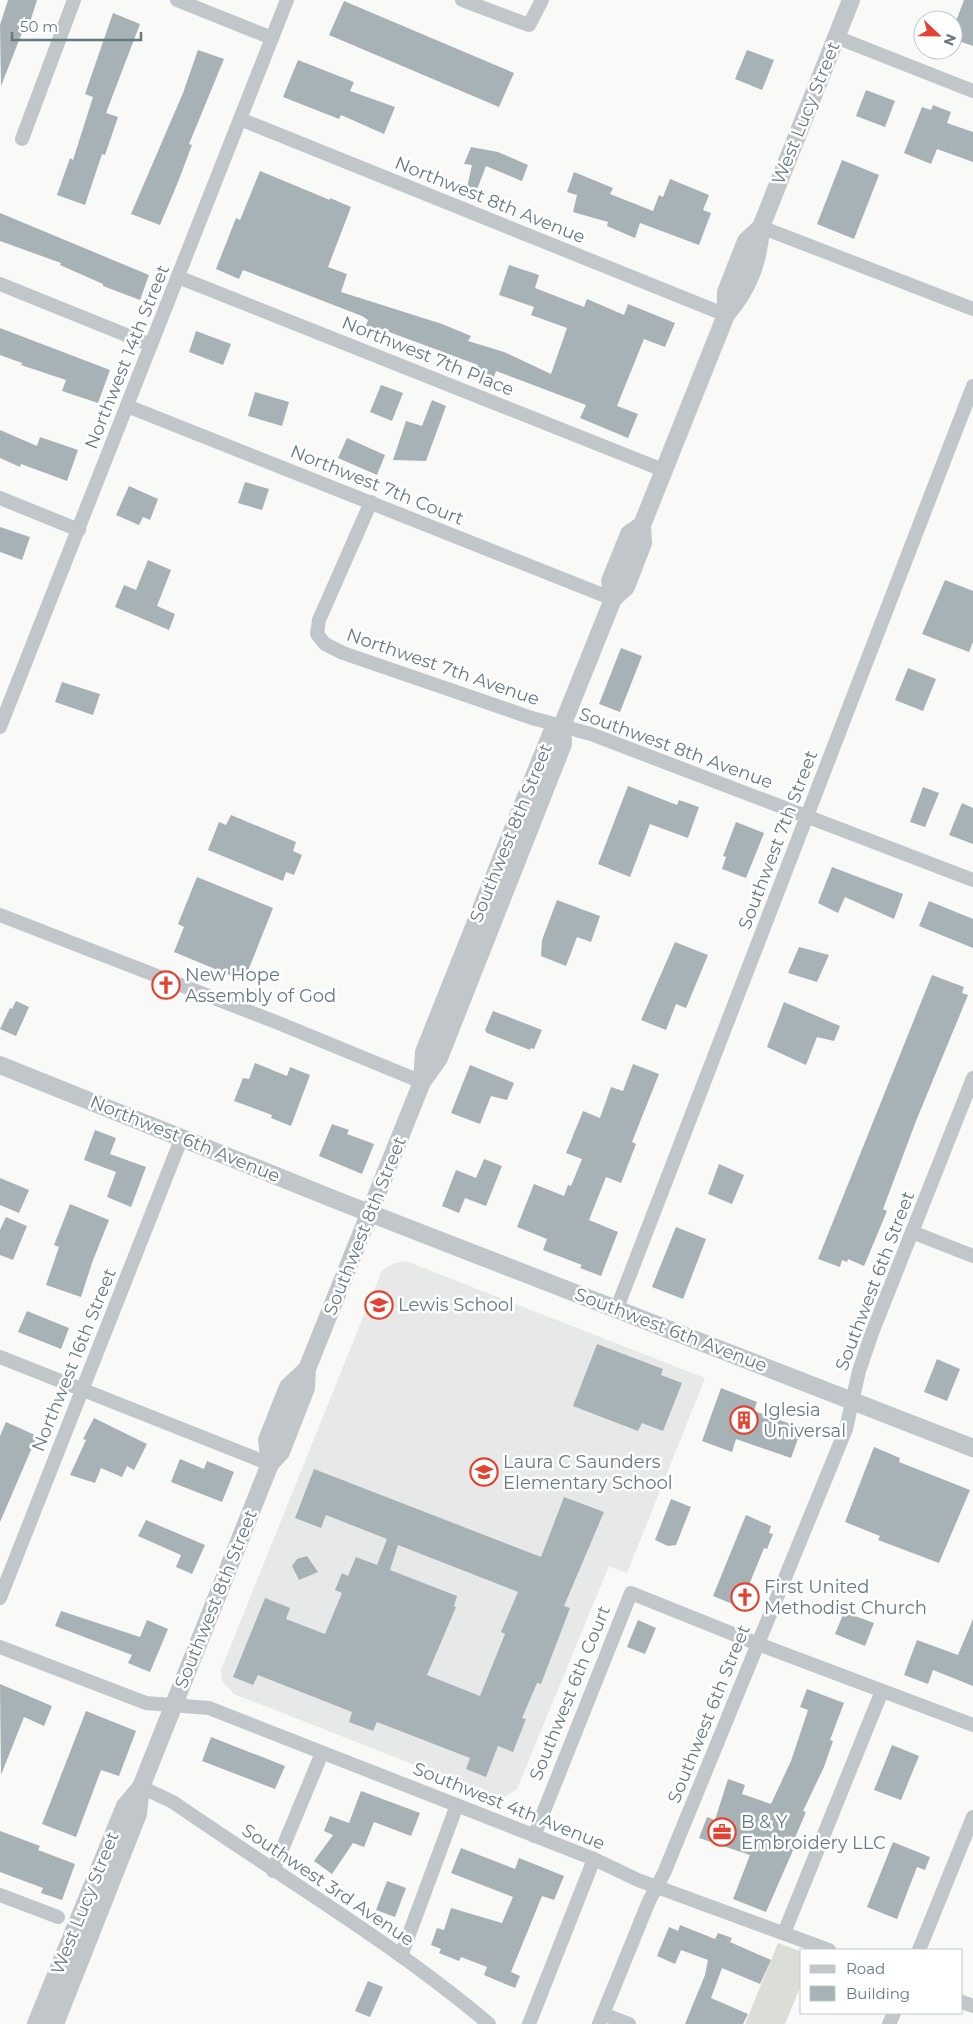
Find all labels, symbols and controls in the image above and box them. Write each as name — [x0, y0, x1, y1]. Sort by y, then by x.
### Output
scale bar — [12, 10, 141, 42]
north arrow — [913, 10, 963, 60]
text: 50 m — [20, 17, 58, 36]
text: N — [940, 31, 961, 48]
street label: West Lucy Street — [767, 38, 845, 188]
street label: Northwest 8th Avenue — [392, 152, 589, 248]
street label: Northwest 14th Street — [80, 262, 174, 452]
street label: Northwest 7th Place — [339, 311, 517, 401]
street label: Northwest 7th Court — [287, 440, 467, 530]
street label: Northwest 7th Avenue — [344, 624, 542, 710]
street label: Southwest 8th Avenue — [576, 703, 776, 793]
street label: Southwest 8th Street — [465, 740, 557, 926]
street label: Southwest 7th Street — [734, 747, 822, 933]
place label: New Hope Assembly of God — [185, 964, 336, 1007]
church icon: New Hope Assembly of God — [151, 970, 181, 1000]
street label: Northwest 6th Avenue — [87, 1091, 283, 1187]
street label: Southwest 8th Street — [319, 1133, 411, 1319]
street label: Southwest 6th Street — [831, 1188, 919, 1374]
street label: Northwest 16th Street — [27, 1265, 121, 1455]
street label: Southwest 6th Avenue — [572, 1283, 770, 1377]
school or university icon: Lewis School — [364, 1290, 394, 1320]
place label: Lewis School — [398, 1294, 514, 1316]
place label: Iglesia Universal — [763, 1399, 846, 1442]
building icon: Iglesia Universal — [729, 1405, 759, 1435]
place label: Laura C Saunders Elementary School — [503, 1451, 673, 1494]
school or university icon: Laura C Saunders Elementary School — [469, 1457, 499, 1487]
street label: Southwest 8th Street — [170, 1506, 262, 1692]
place label: First United Methodist Church — [764, 1576, 927, 1619]
church icon: First United Methodist Church — [730, 1582, 760, 1612]
street label: Southwest 6th Court — [525, 1602, 615, 1784]
street label: Southwest 6th Street — [663, 1622, 755, 1806]
street label: Southwest 4th Avenue — [410, 1757, 608, 1855]
place label: B & Y Embroidery LLC — [741, 1811, 886, 1854]
office icon: B & Y Embroidery LLC — [707, 1817, 737, 1847]
street label: Southwest 3rd Avenue — [238, 1819, 418, 1951]
street label: West Lucy Street — [46, 1828, 124, 1978]
legend — [800, 1949, 963, 2014]
text: Road — [846, 1959, 885, 1978]
text: Building — [846, 1984, 910, 2003]

